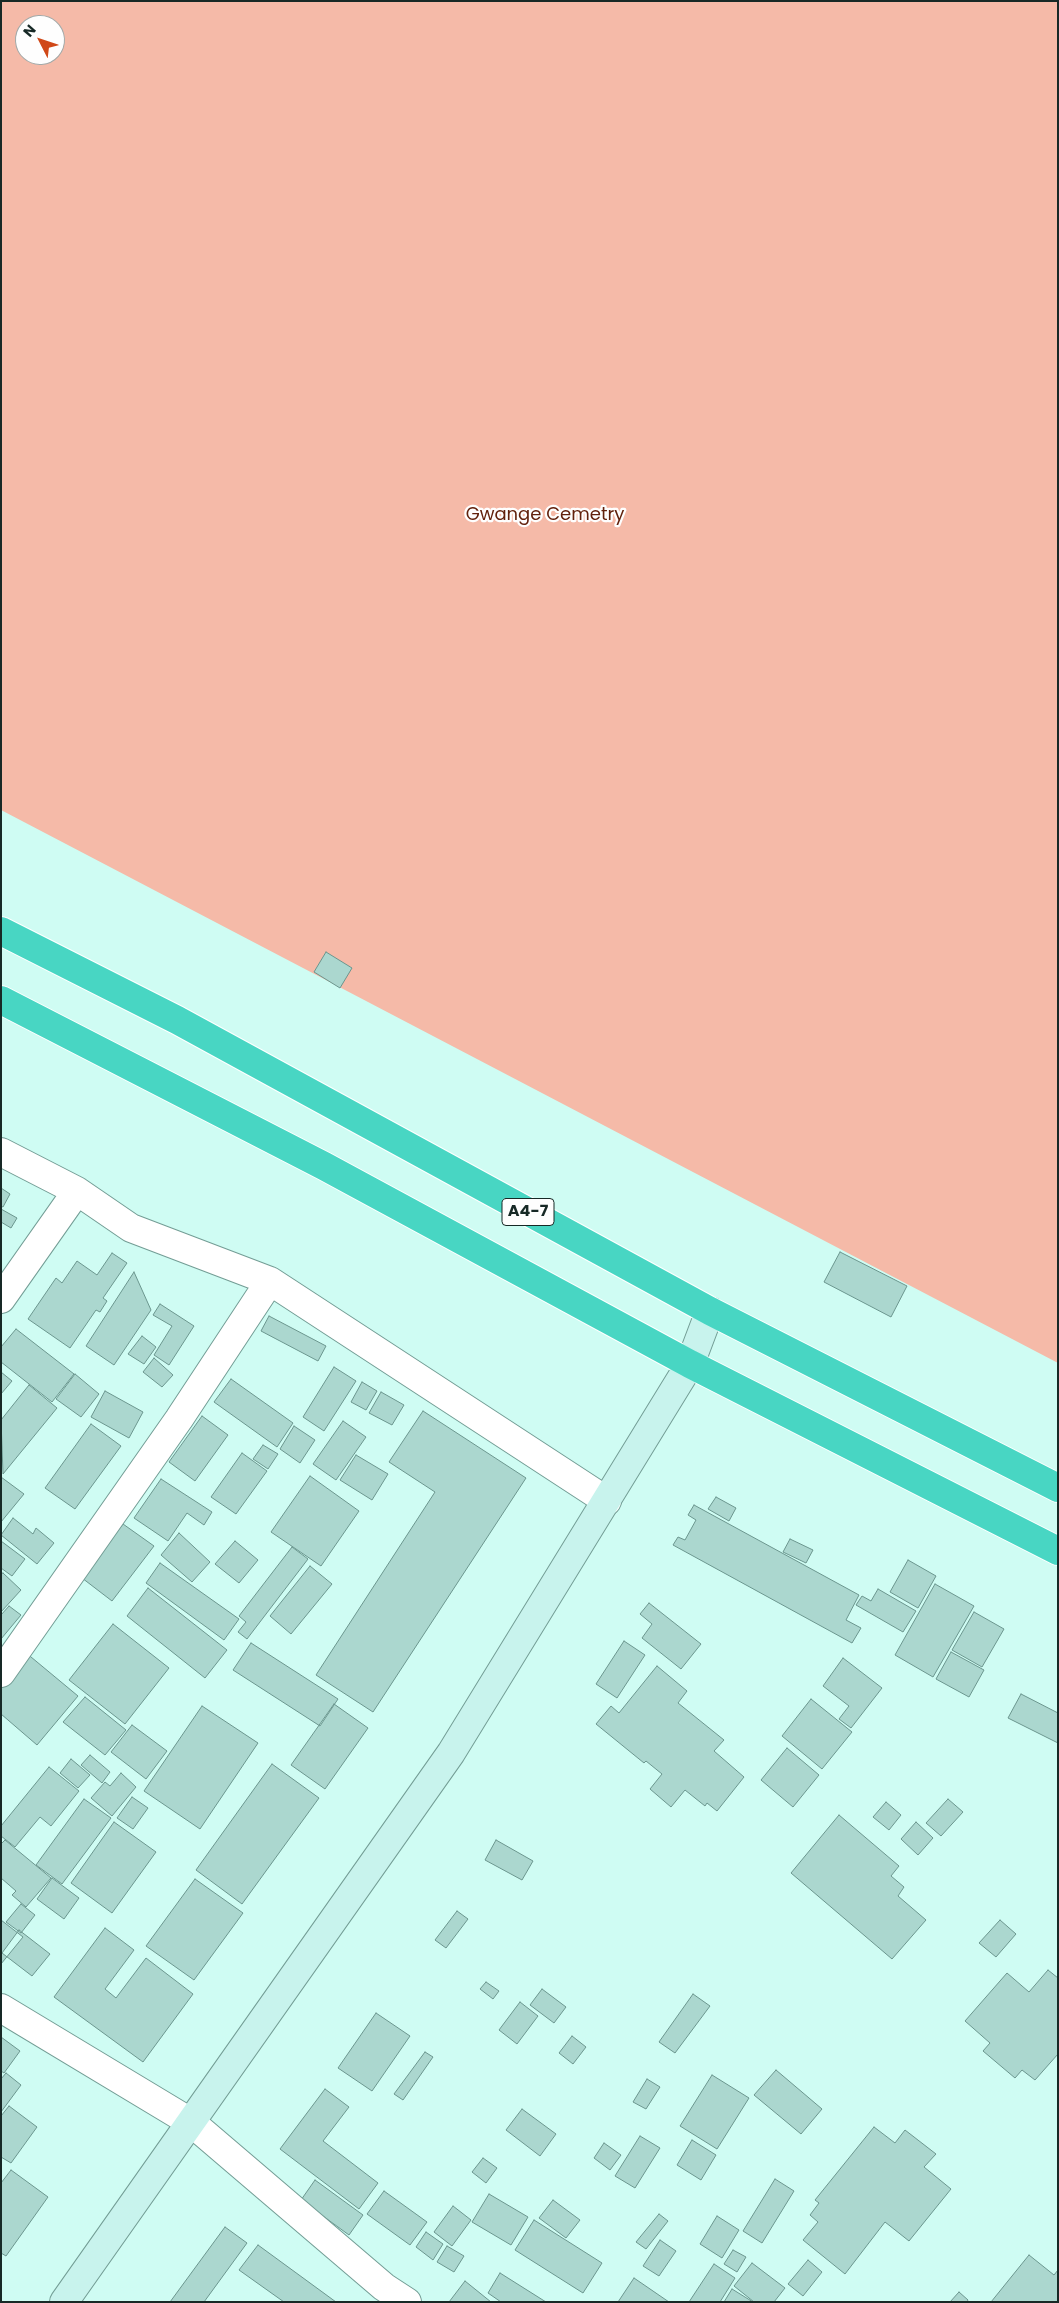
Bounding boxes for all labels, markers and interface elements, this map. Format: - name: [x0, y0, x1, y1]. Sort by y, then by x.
- north arrow: [15, 15, 65, 65]
- text: N: [18, 20, 40, 41]
- park label: Gwange Cemetry: [466, 504, 624, 526]
- road number: A4-7: [502, 1198, 554, 1226]

